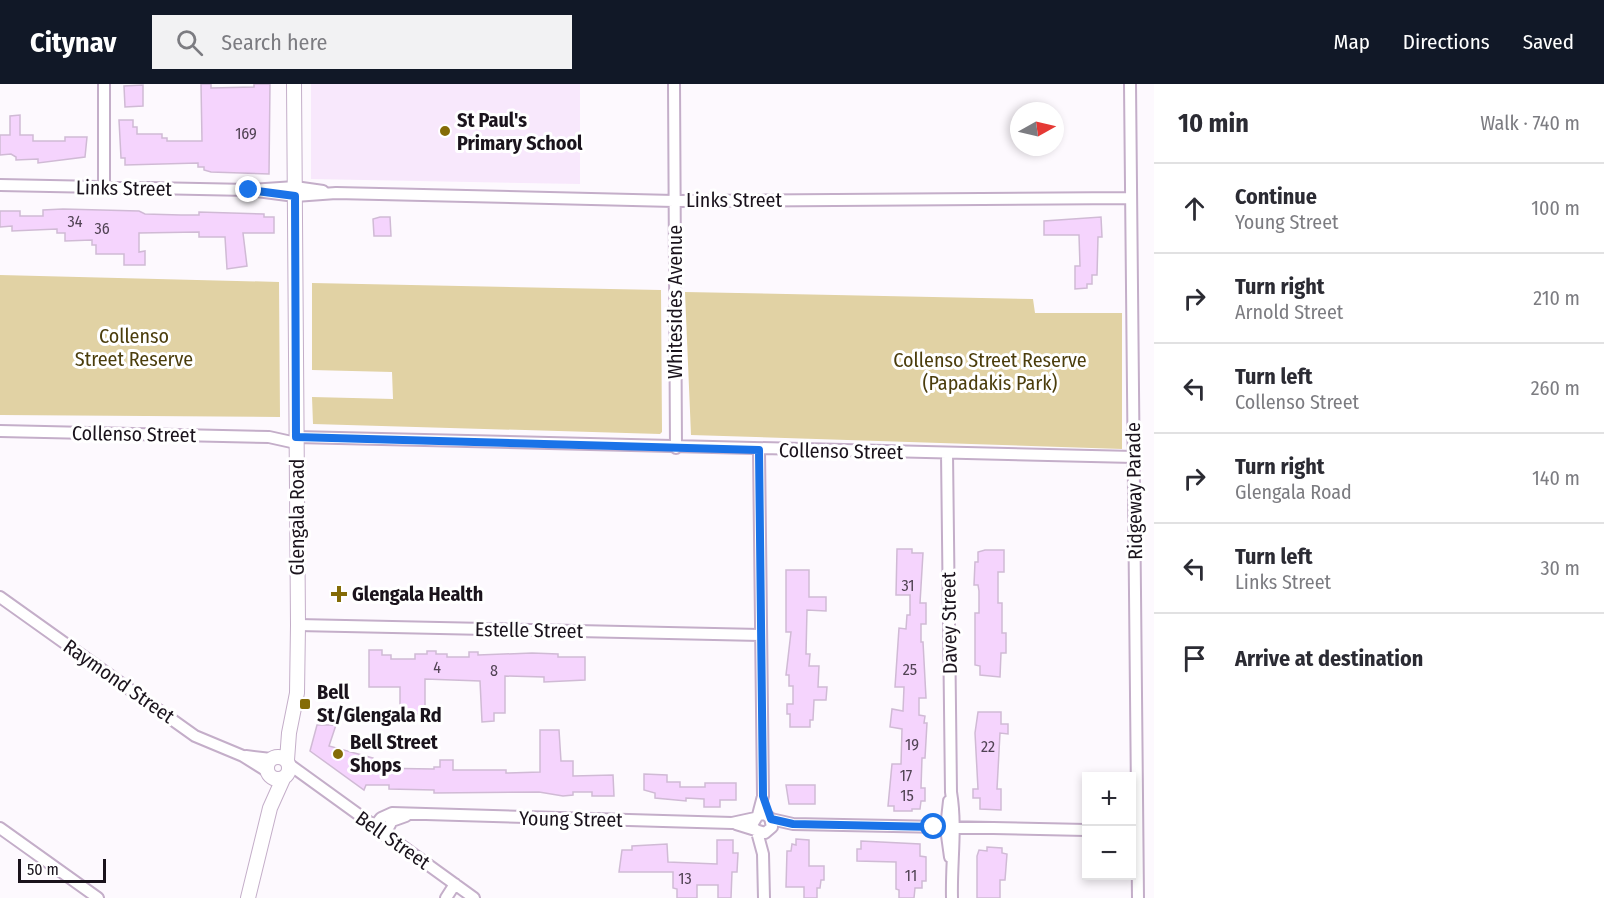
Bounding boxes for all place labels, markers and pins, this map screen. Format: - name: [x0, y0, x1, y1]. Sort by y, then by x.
- place label: St Paul's Primary School: [457, 108, 583, 155]
- marker: St Paul's Primary School: [438, 124, 452, 138]
- place label: Glengala Health: [352, 582, 483, 606]
- marker: Glengala Health: [330, 585, 348, 603]
- place label: Bell St/Glengala Rd: [317, 680, 442, 727]
- marker: Bell St/Glengala Rd: [298, 697, 312, 711]
- place label: Bell Street Shops: [350, 730, 439, 777]
- marker: Bell Street Shops: [331, 747, 345, 761]

